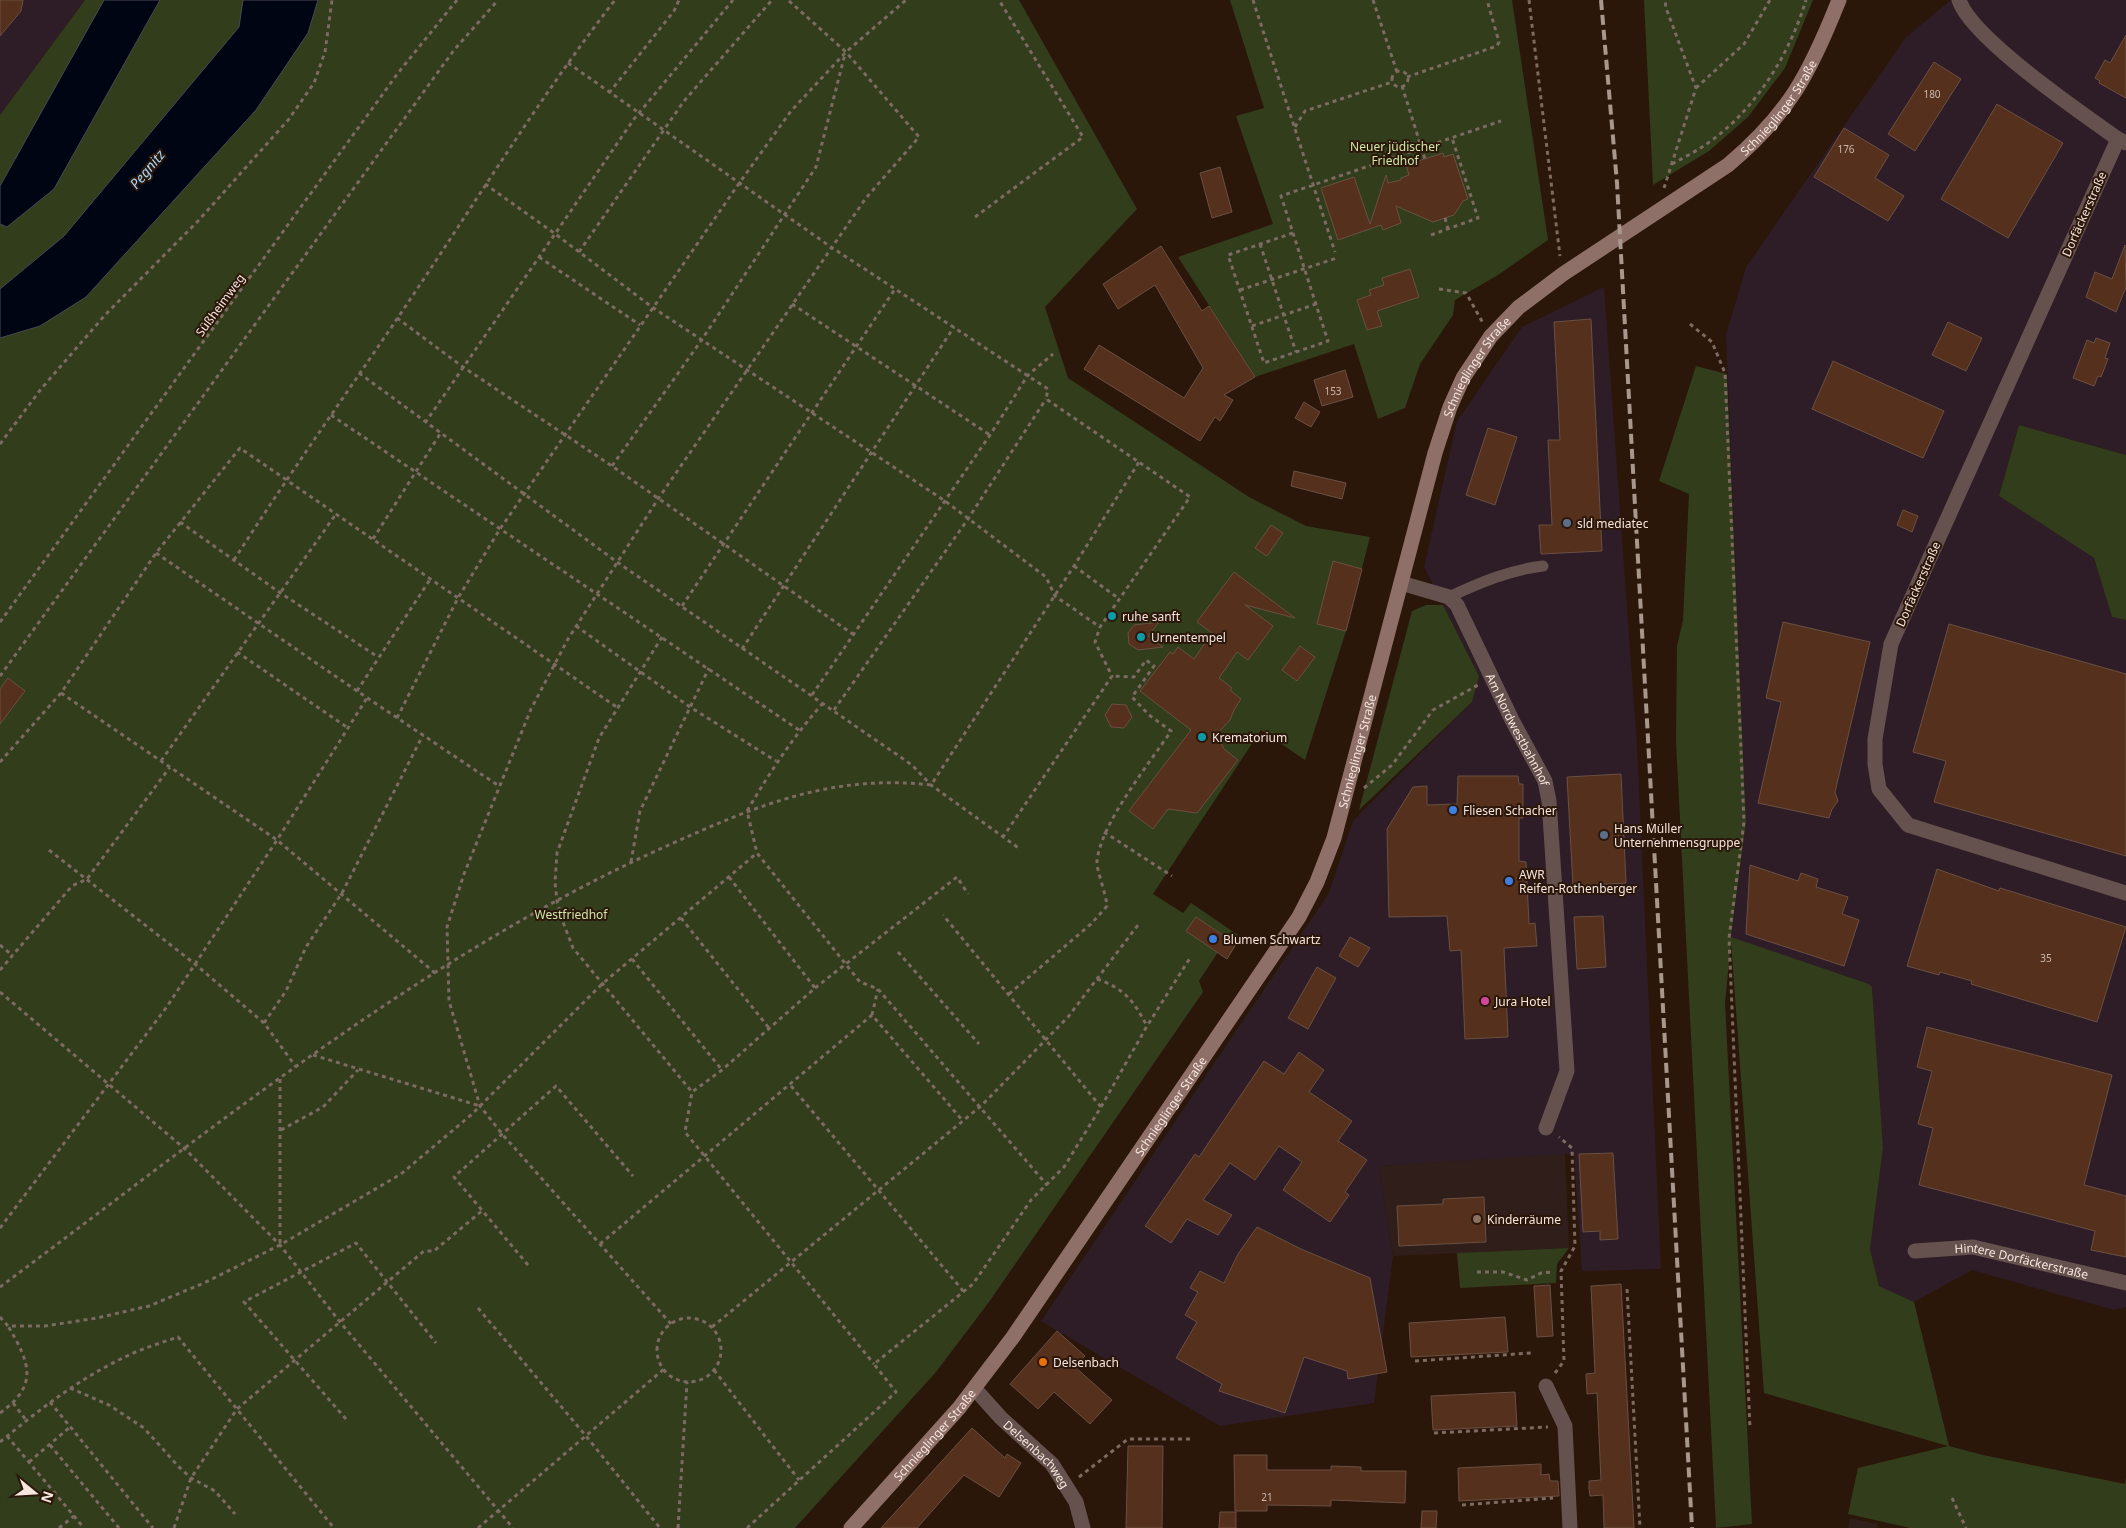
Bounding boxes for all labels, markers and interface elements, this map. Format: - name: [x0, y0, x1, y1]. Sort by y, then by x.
- street label: Schnieglinger Straße: [1736, 57, 1820, 159]
- house number: 180: [1923, 87, 1941, 101]
- park label: Neuer jüdischer Friedhof: [1350, 138, 1440, 169]
- house number: 176: [1837, 142, 1855, 156]
- water label: Pegnitz: [125, 145, 169, 193]
- street label: Dorfäckerstraße: [2058, 168, 2110, 259]
- street label: Süßheimweg: [191, 270, 249, 340]
- street label: Schnieglinger Straße: [1439, 312, 1514, 419]
- house number: 153: [1324, 384, 1342, 398]
- place label: sld mediatec: [1577, 515, 1649, 532]
- marker: sld mediatec: [1561, 517, 1573, 529]
- street label: Dorfäckerstraße: [1892, 538, 1944, 629]
- place label: ruhe sanft: [1122, 608, 1181, 625]
- marker: ruhe sanft: [1106, 610, 1118, 622]
- place label: Urnentempel: [1151, 629, 1226, 646]
- marker: Urnentempel: [1135, 631, 1147, 643]
- street label: Am Nordwestbahnhof: [1482, 670, 1554, 788]
- street label: Schnieglinger Straße: [1334, 692, 1380, 810]
- place label: Krematorium: [1212, 729, 1287, 746]
- marker: Krematorium: [1196, 731, 1208, 743]
- place label: Fliesen Schacher: [1463, 802, 1557, 819]
- marker: Fliesen Schacher: [1447, 804, 1459, 816]
- place label: Hans Müller Unternehmensgruppe: [1614, 820, 1741, 851]
- marker: Hans Müller Unternehmensgruppe: [1598, 829, 1610, 841]
- place label: AWR Reifen-Rothenberger: [1519, 866, 1637, 897]
- marker: AWR Reifen-Rothenberger: [1503, 875, 1515, 887]
- park label: Westfriedhof: [535, 906, 608, 923]
- place label: Blumen Schwartz: [1223, 931, 1321, 948]
- marker: Blumen Schwartz: [1207, 933, 1219, 945]
- house number: 35: [2040, 951, 2052, 965]
- place label: Jura Hotel: [1494, 993, 1551, 1010]
- marker: Jura Hotel: [1479, 995, 1491, 1007]
- street label: Schnieglinger Straße: [1130, 1053, 1210, 1159]
- place label: Kinderräume: [1487, 1211, 1561, 1228]
- marker: Kinderräume: [1471, 1213, 1483, 1225]
- street label: Hintere Dorfäckerstraße: [1954, 1238, 2090, 1282]
- place label: Delsenbach: [1053, 1354, 1119, 1371]
- marker: Delsenbach: [1037, 1356, 1049, 1368]
- street label: Schnieglinger Straße: [889, 1385, 979, 1484]
- street label: Delsenbachweg: [1000, 1416, 1074, 1491]
- north arrow: [10, 1468, 60, 1518]
- text: N: [37, 1489, 59, 1506]
- house number: 21: [1261, 1490, 1273, 1504]

